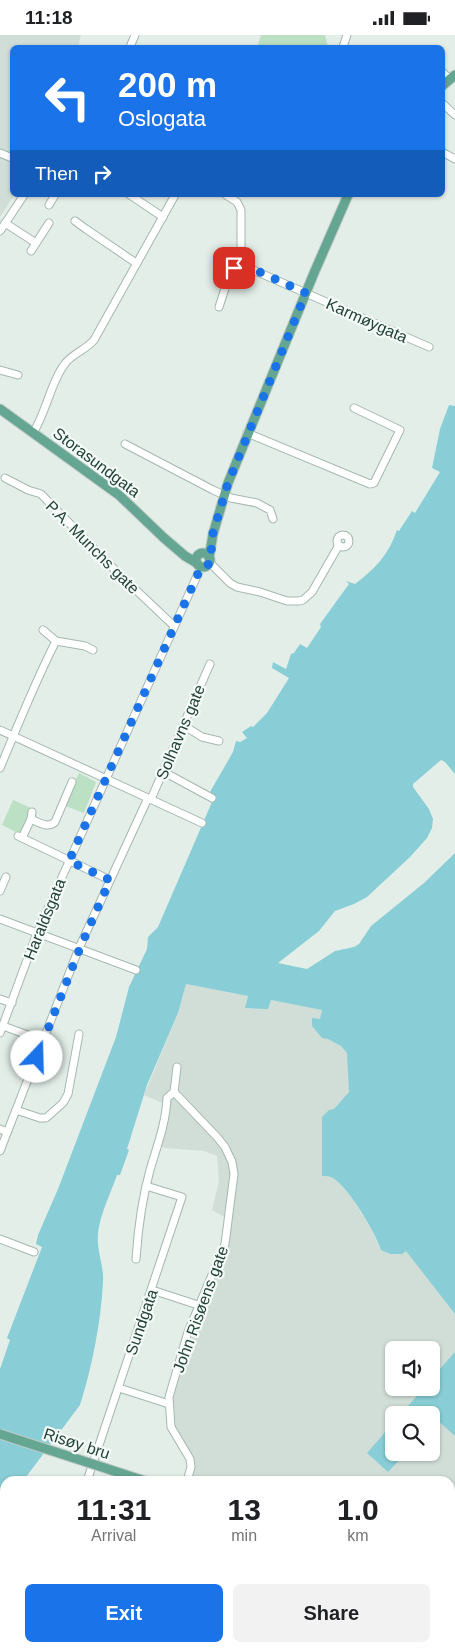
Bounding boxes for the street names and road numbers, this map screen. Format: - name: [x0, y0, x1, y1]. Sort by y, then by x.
- street label: Karmøygata: [324, 295, 410, 346]
- street label: Storasundgata: [50, 424, 143, 501]
- street label: P.A. Munchs gate: [43, 497, 143, 597]
- street label: Solhavns gate: [153, 682, 208, 782]
- street label: Haraldsgata: [20, 876, 69, 962]
- street label: John Risøens gate: [170, 1243, 231, 1375]
- street label: Sundgata: [122, 1287, 161, 1357]
- street label: Risøy bru: [42, 1425, 112, 1462]

